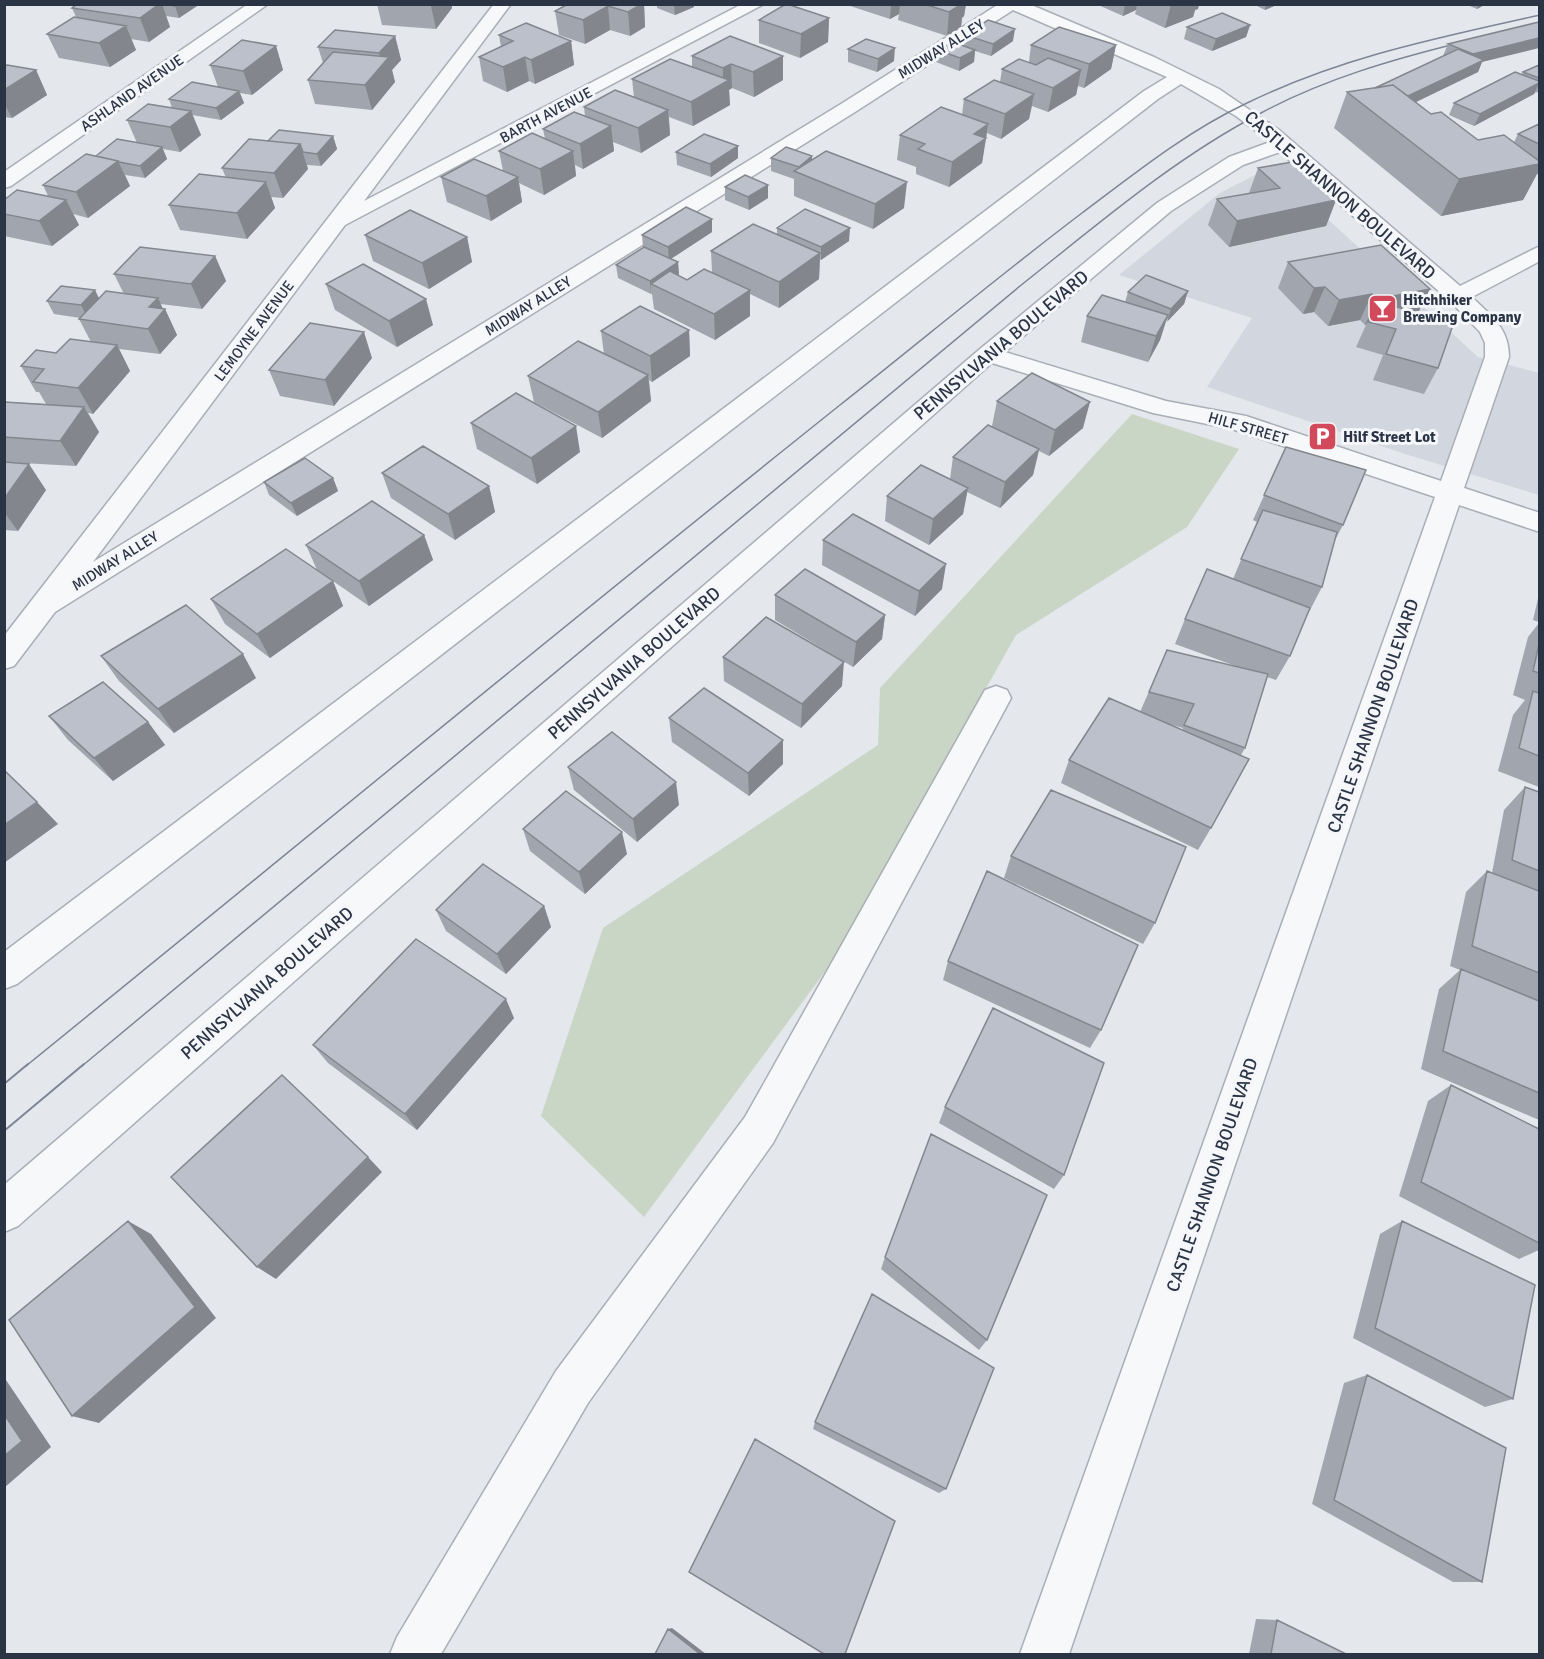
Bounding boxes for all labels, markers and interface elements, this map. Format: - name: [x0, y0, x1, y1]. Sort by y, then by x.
- street label: MIDWAY ALLEY: [895, 15, 988, 83]
- street label: ASHLAND AVENUE: [77, 51, 187, 135]
- street label: BARTH AVENUE: [497, 83, 595, 147]
- street label: CASTLE SHANNON BOULEVARD: [1240, 106, 1440, 284]
- street label: PENNSYLVANIA BOULEVARD: [909, 265, 1093, 425]
- street label: MIDWAY ALLEY: [482, 272, 575, 340]
- street label: LEMOYNE AVENUE: [210, 277, 298, 385]
- place label: Hitchhiker Brewing Company: [1403, 291, 1522, 326]
- bar icon: Hitchhiker Brewing Company: [1366, 293, 1398, 325]
- street label: HILF STREET: [1206, 408, 1290, 448]
- parking icon: Hilf Street Lot: [1306, 421, 1338, 453]
- place label: Hilf Street Lot: [1343, 428, 1436, 446]
- street label: MIDWAY ALLEY: [69, 527, 162, 595]
- street label: PENNSYLVANIA BOULEVARD: [543, 582, 725, 744]
- street label: CASTLE SHANNON BOULEVARD: [1323, 596, 1423, 836]
- street label: PENNSYLVANIA BOULEVARD: [176, 902, 358, 1064]
- street label: CASTLE SHANNON BOULEVARD: [1162, 1055, 1262, 1295]

